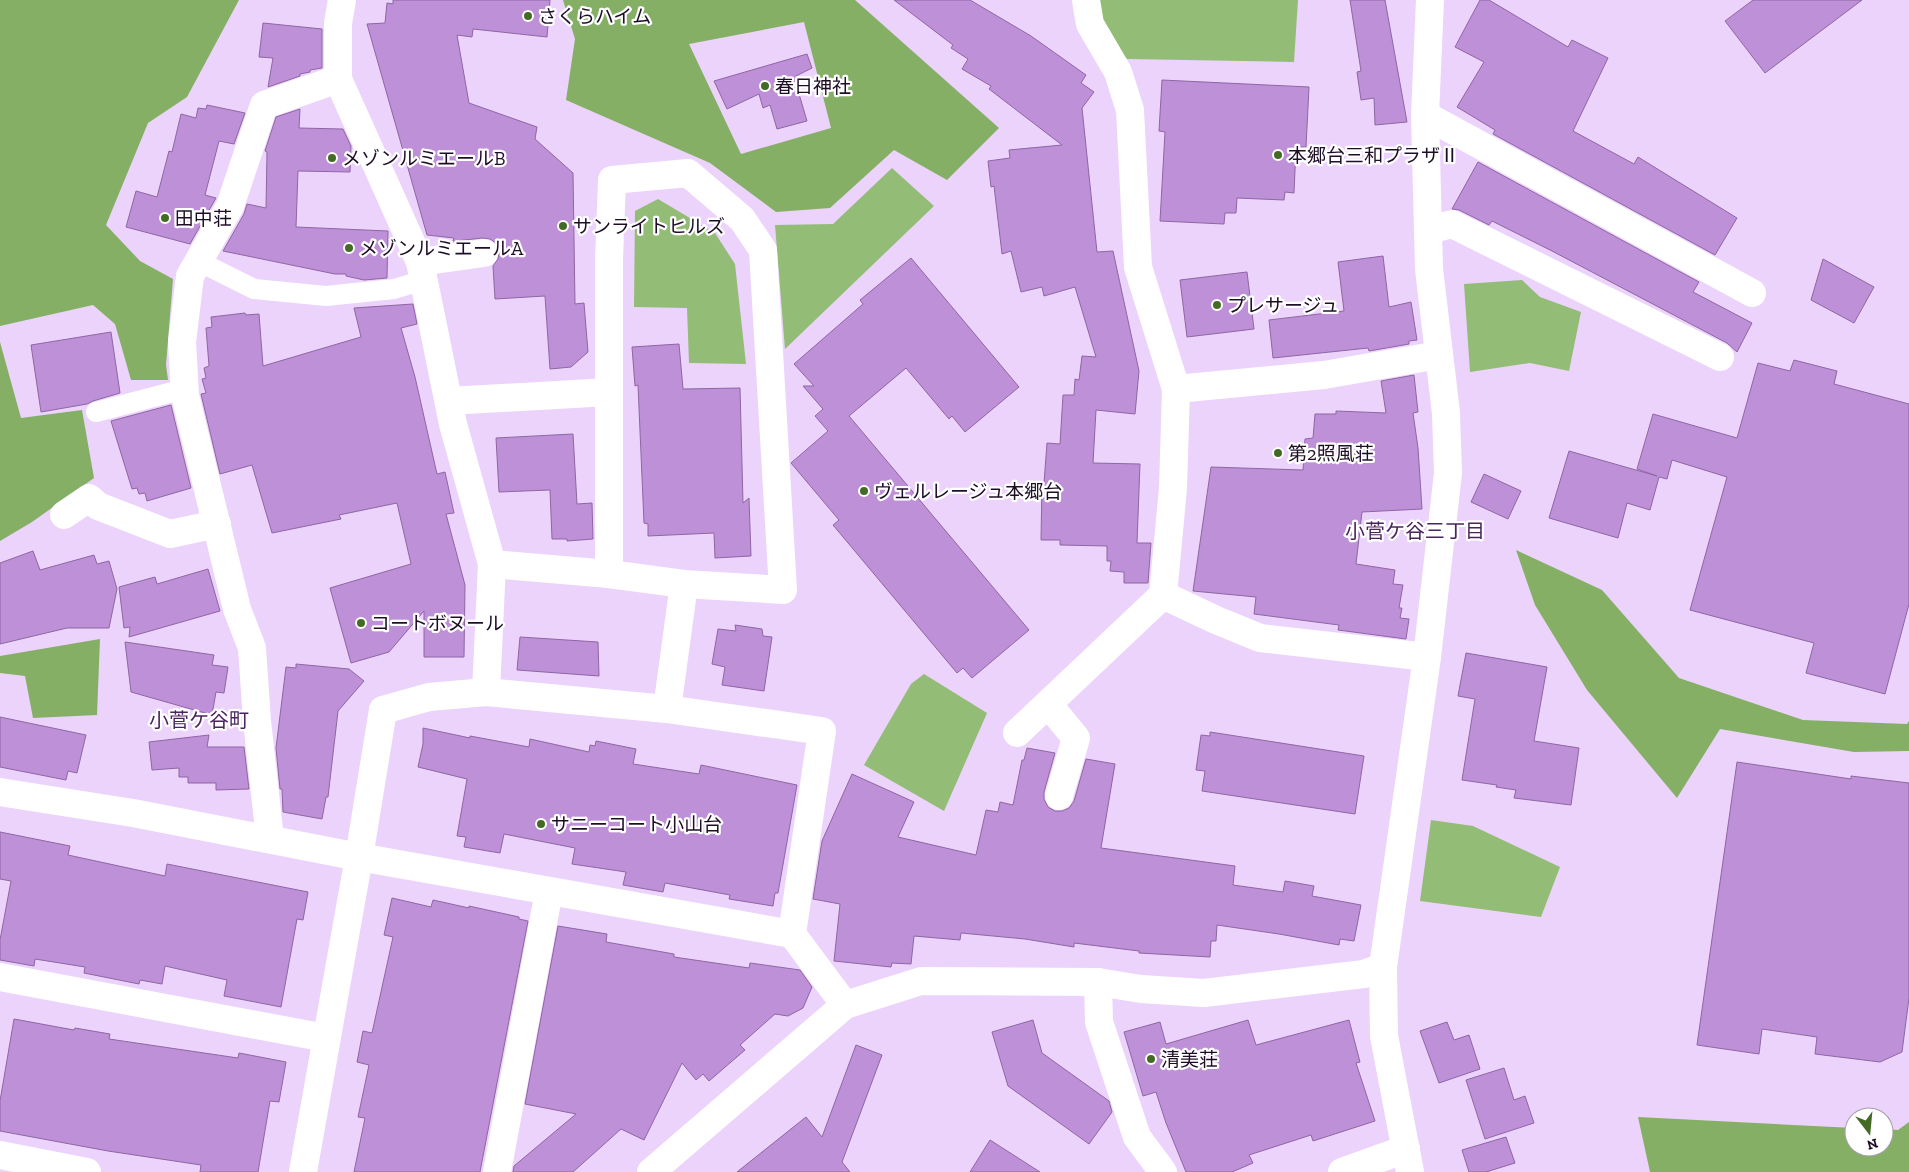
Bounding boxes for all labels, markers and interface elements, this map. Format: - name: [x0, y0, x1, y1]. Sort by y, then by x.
- place label: さくらハイム: [538, 5, 651, 28]
- marker: さくらハイム: [522, 10, 534, 22]
- place label: 春日神社: [775, 75, 851, 98]
- marker: 春日神社: [759, 80, 771, 92]
- place label: 本郷台三和プラザⅡ: [1288, 144, 1459, 167]
- place label: メゾンルミエールB: [342, 147, 505, 170]
- marker: 本郷台三和プラザⅡ: [1272, 149, 1284, 161]
- marker: メゾンルミエールB: [326, 152, 338, 164]
- place label: 田中荘: [175, 207, 232, 230]
- marker: 田中荘: [159, 212, 171, 224]
- place label: サンライトヒルズ: [573, 215, 725, 238]
- marker: サンライトヒルズ: [557, 220, 569, 232]
- place label: メゾンルミエールA: [359, 237, 524, 260]
- marker: メゾンルミエールA: [343, 242, 355, 254]
- place label: プレサージュ: [1227, 294, 1339, 317]
- marker: プレサージュ: [1211, 299, 1223, 311]
- place label: 第2照風荘: [1288, 442, 1374, 465]
- marker: 第2照風荘: [1272, 447, 1284, 459]
- place label: ヴェルレージュ本郷台: [874, 480, 1062, 503]
- marker: ヴェルレージュ本郷台: [858, 485, 870, 497]
- district label: 小菅ケ谷三丁目: [1345, 519, 1485, 543]
- place label: コートボヌール: [371, 612, 504, 635]
- marker: コートボヌール: [355, 617, 367, 629]
- district label: 小菅ケ谷町: [149, 708, 249, 732]
- place label: サニーコート小山台: [551, 813, 722, 836]
- marker: サニーコート小山台: [535, 818, 547, 830]
- place label: 清美荘: [1161, 1048, 1218, 1071]
- marker: 清美荘: [1145, 1053, 1157, 1065]
- north arrow: [1844, 1107, 1894, 1157]
- text: N: [1865, 1134, 1880, 1154]

